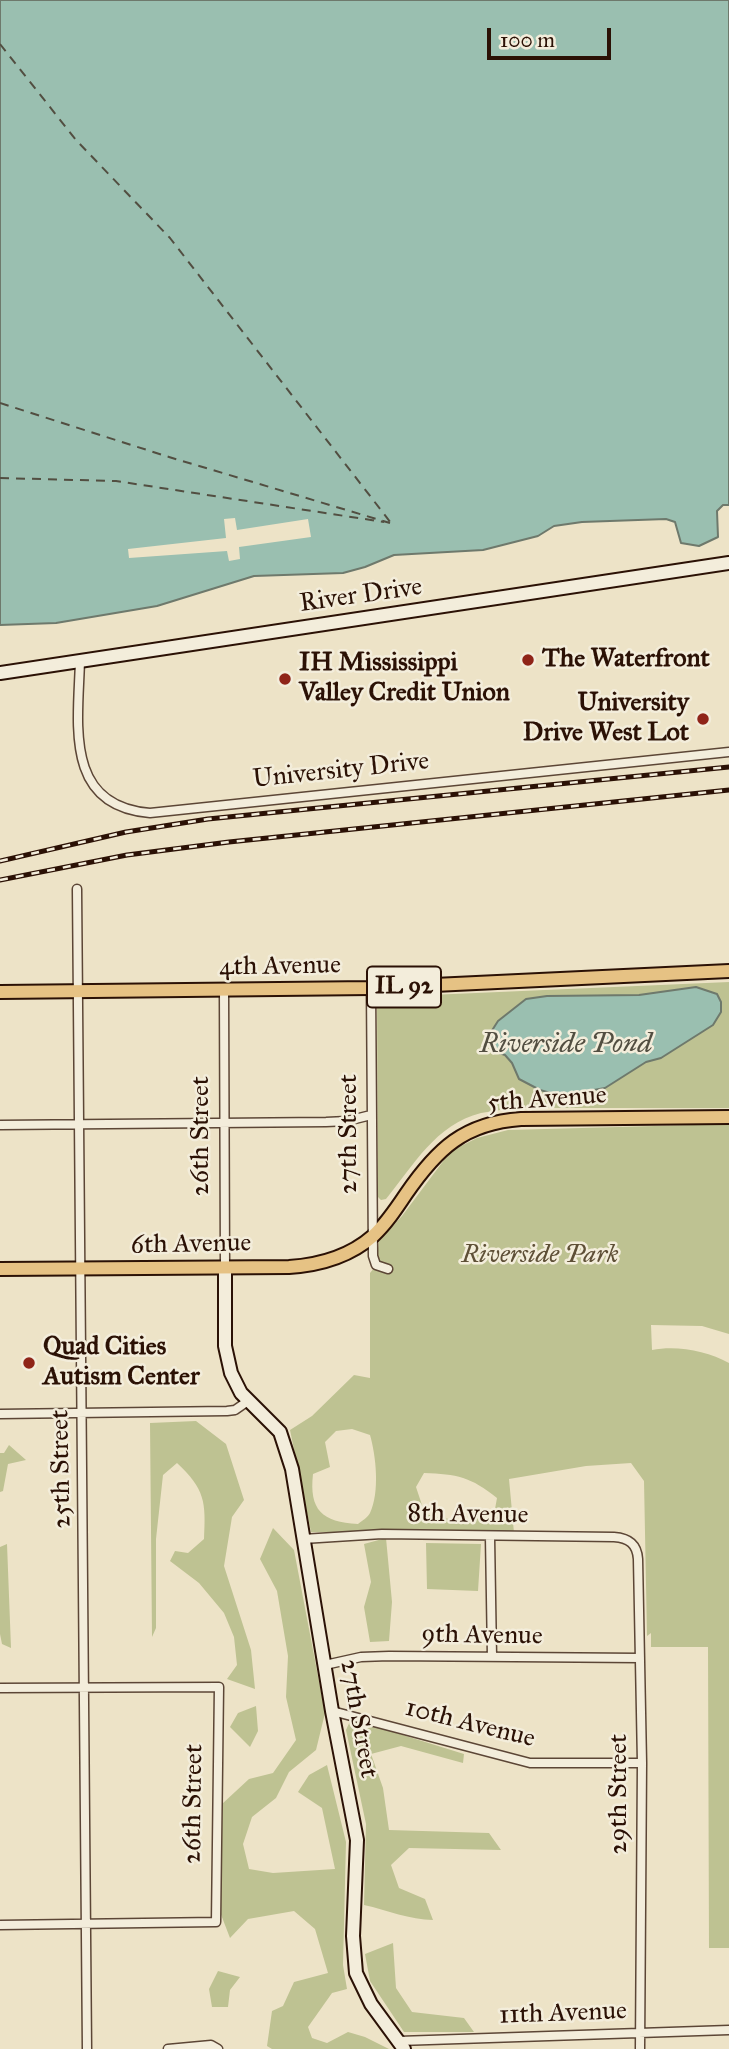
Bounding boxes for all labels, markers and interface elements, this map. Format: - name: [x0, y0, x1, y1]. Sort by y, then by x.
- scale bar: [491, 14, 615, 58]
- text: 100 m: [500, 27, 555, 53]
- street label: River Drive: [298, 572, 424, 620]
- place label: The Waterfront: [542, 644, 710, 676]
- place label: IH Mississippi Valley Credit Union: [299, 648, 510, 710]
- marker: The Waterfront: [520, 652, 536, 668]
- marker: IH Mississippi Valley Credit Union: [277, 671, 293, 687]
- place label: University Drive West Lot: [523, 688, 689, 750]
- marker: University Drive West Lot: [695, 711, 711, 727]
- street label: University Drive: [251, 746, 431, 796]
- street label: 4th Avenue: [219, 950, 341, 984]
- road number: IL 92: [367, 967, 441, 1007]
- water label: Riverside Pond: [480, 1028, 652, 1062]
- street label: 27th Street: [334, 1074, 366, 1194]
- street label: 26th Street: [186, 1076, 218, 1196]
- street label: 5th Avenue: [486, 1080, 608, 1120]
- street label: 6th Avenue: [130, 1228, 252, 1262]
- park label: Riverside Park: [461, 1240, 619, 1272]
- place label: Quad Cities Autism Center: [43, 1332, 200, 1394]
- marker: Quad Cities Autism Center: [21, 1355, 37, 1371]
- street label: 25th Street: [45, 1409, 79, 1529]
- street label: 8th Avenue: [407, 1498, 529, 1532]
- street label: 9th Avenue: [421, 1619, 543, 1653]
- street label: 27th Street: [332, 1657, 384, 1781]
- street label: 10th Avenue: [402, 1693, 538, 1755]
- street label: 29th Street: [604, 1734, 636, 1854]
- street label: 26th Street: [177, 1744, 211, 1864]
- street label: 11th Avenue: [499, 1996, 627, 2032]

